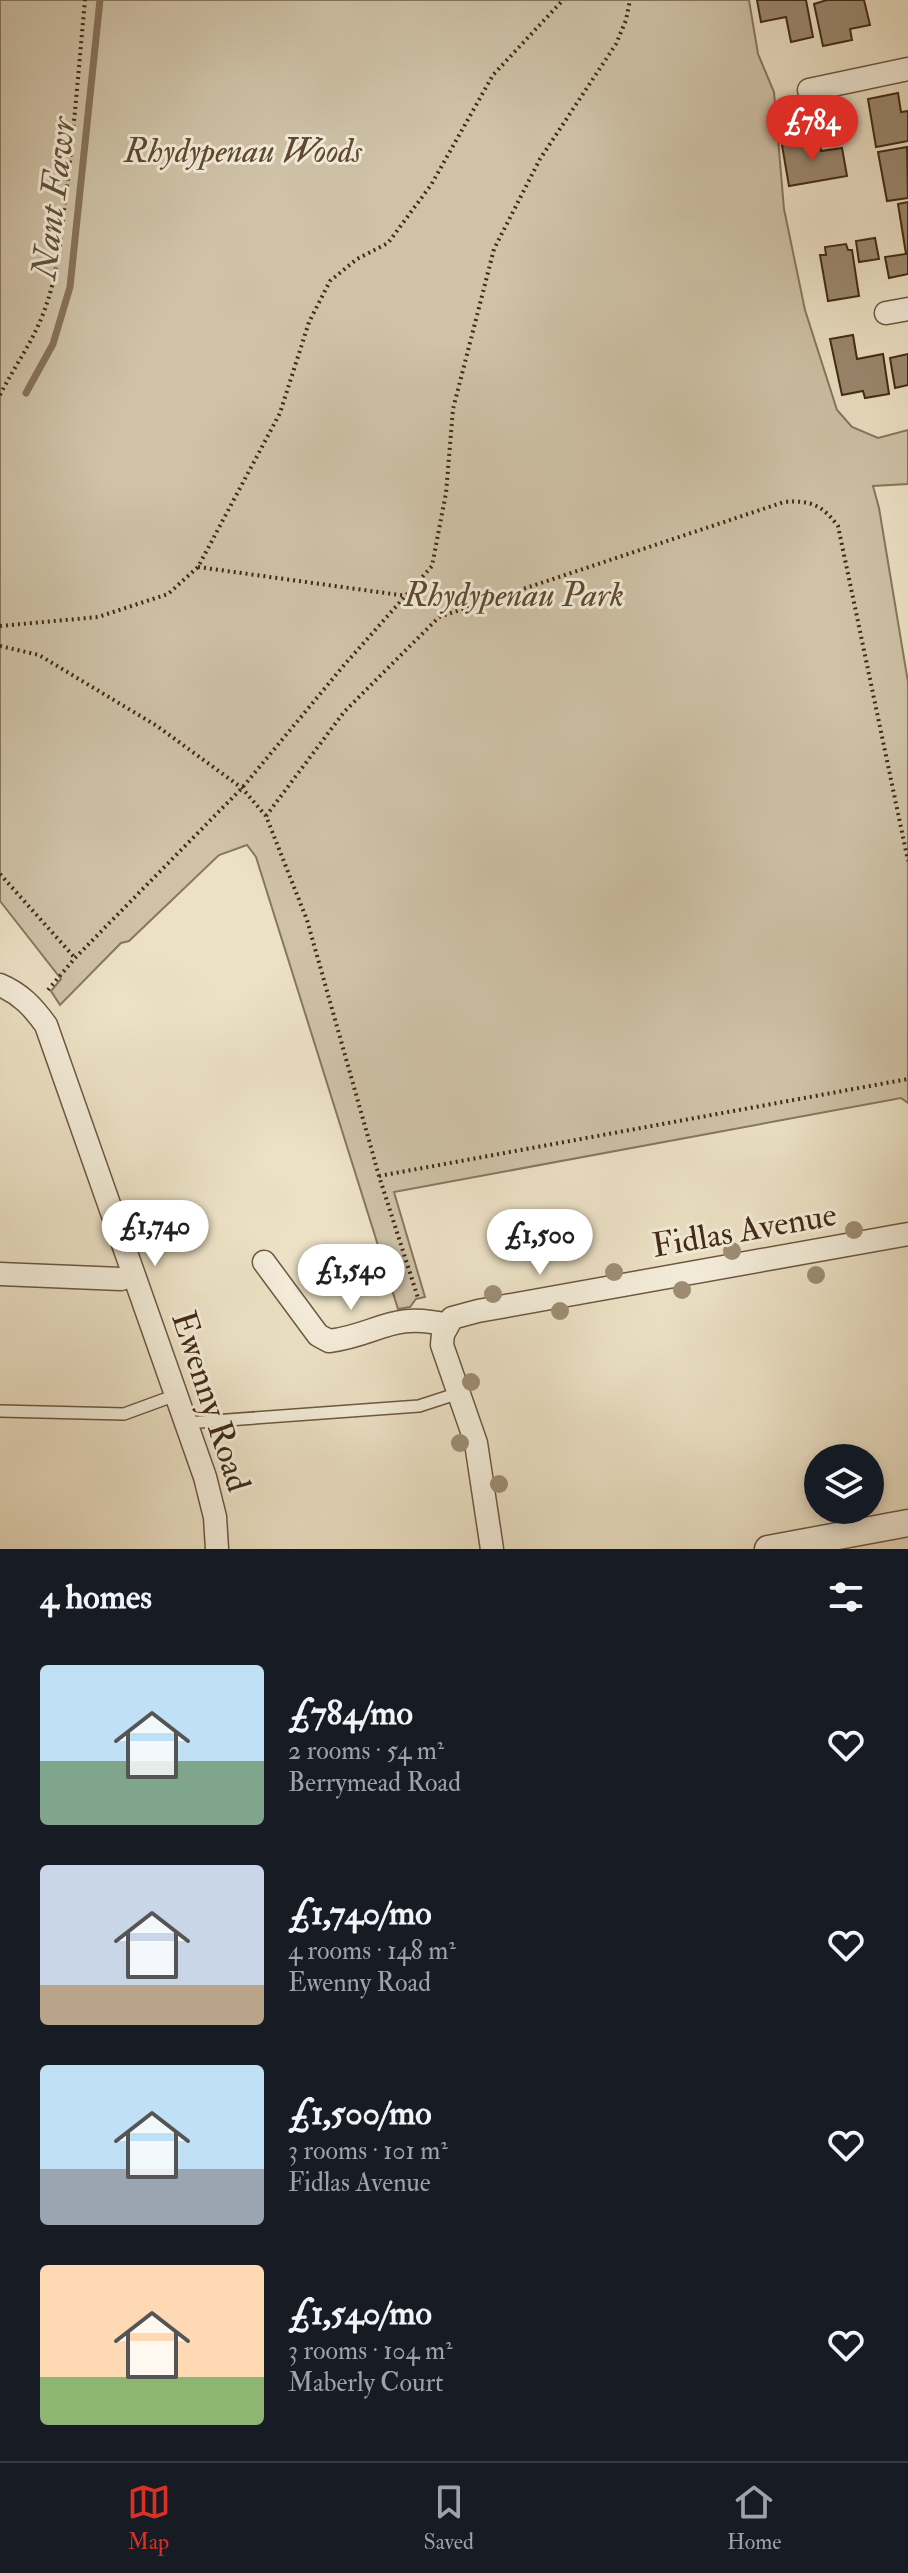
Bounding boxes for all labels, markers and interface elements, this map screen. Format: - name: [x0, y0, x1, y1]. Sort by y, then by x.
- pin: £784: [765, 95, 859, 163]
- text: £784: [784, 105, 840, 137]
- water label: Nant Fawr: [21, 113, 86, 284]
- park label: Rhydypenau Woods: [123, 130, 363, 173]
- park label: Rhydypenau Park: [403, 574, 624, 617]
- street label: Fidlas Avenue: [649, 1193, 840, 1268]
- pin: £1,740: [90, 1200, 220, 1268]
- pin: £1,500: [475, 1209, 605, 1277]
- text: £1,740: [120, 1210, 190, 1242]
- text: £1,500: [505, 1219, 575, 1251]
- pin: £1,540: [286, 1244, 416, 1312]
- text: £1,540: [316, 1254, 386, 1286]
- street label: Ewenny Road: [161, 1306, 260, 1497]
- map controls: [804, 1444, 884, 1524]
- button: layers: [804, 1444, 884, 1524]
- icon: filters: [824, 1575, 868, 1619]
- text: 4 homes: [40, 1576, 152, 1619]
- text: £784/mo: [288, 1692, 413, 1735]
- icon: home: [104, 1697, 200, 1793]
- icon: heart: [824, 1723, 868, 1767]
- text: 2 rooms · 54 m²: [288, 1735, 444, 1767]
- text: Berrymead Road: [288, 1767, 461, 1799]
- text: £1,740/mo: [288, 1892, 432, 1935]
- icon: home: [104, 1897, 200, 1993]
- icon: heart: [824, 1923, 868, 1967]
- text: 4 rooms · 148 m²: [288, 1935, 456, 1967]
- text: Ewenny Road: [288, 1967, 431, 1999]
- text: £1,500/mo: [288, 2092, 432, 2135]
- icon: home: [104, 2097, 200, 2193]
- icon: heart: [824, 2123, 868, 2167]
- text: 3 rooms · 101 m²: [288, 2135, 448, 2167]
- text: Fidlas Avenue: [288, 2167, 431, 2199]
- text: £1,540/mo: [288, 2292, 432, 2335]
- icon: home: [104, 2297, 200, 2393]
- icon: heart: [824, 2323, 868, 2367]
- text: 3 rooms · 104 m²: [288, 2335, 453, 2367]
- text: Maberly Court: [288, 2367, 444, 2399]
- tab: Map: [127, 2480, 171, 2556]
- tab: Saved: [424, 2480, 474, 2556]
- tab: Home: [727, 2480, 781, 2556]

